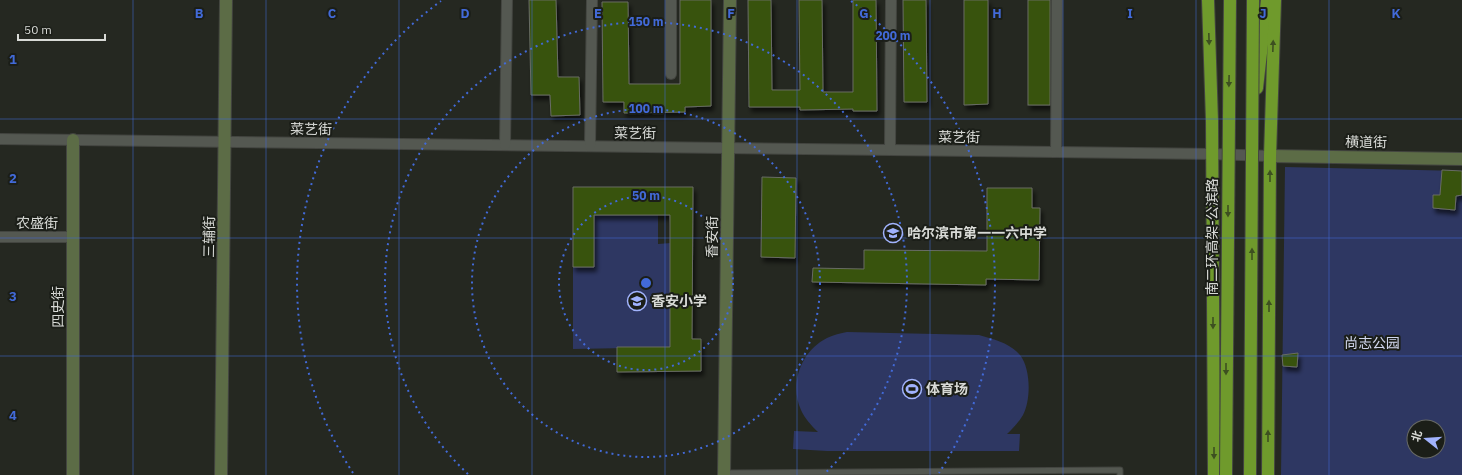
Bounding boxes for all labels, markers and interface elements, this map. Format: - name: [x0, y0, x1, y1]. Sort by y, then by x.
- text: B: [195, 5, 204, 22]
- text: C: [328, 5, 337, 22]
- text: D: [460, 5, 470, 22]
- text: E: [594, 5, 602, 22]
- text: F: [727, 5, 735, 22]
- text: G: [859, 5, 869, 22]
- text: H: [992, 5, 1002, 22]
- text: I: [1127, 5, 1133, 22]
- text: J: [1259, 5, 1267, 22]
- text: K: [1391, 5, 1401, 22]
- text: 150 m: [628, 14, 664, 29]
- scale bar: [18, 16, 105, 42]
- text: 50 m: [24, 22, 52, 37]
- text: 200 m: [875, 28, 911, 43]
- one-way arrow: [1206, 33, 1212, 46]
- one-way arrow: [1270, 39, 1276, 52]
- text: 1: [9, 51, 17, 68]
- one-way arrow: [1226, 75, 1232, 88]
- text: 100 m: [628, 101, 664, 116]
- street label: 菜艺街: [290, 120, 332, 138]
- street label: 菜艺街: [614, 124, 656, 142]
- street label: 菜艺街: [938, 128, 980, 146]
- street label: 横道街: [1345, 133, 1387, 151]
- one-way arrow: [1267, 169, 1273, 182]
- text: 2: [9, 170, 17, 187]
- street label: 南二环高架-公滨路: [1203, 178, 1221, 296]
- text: 50 m: [632, 188, 660, 203]
- one-way arrow: [1225, 205, 1231, 218]
- street label: 农盛街: [16, 214, 58, 232]
- street label: 三辅街: [200, 216, 218, 258]
- street label: 香安街: [703, 216, 721, 258]
- school or university icon: 哈尔滨市第一一六中学: [882, 222, 904, 244]
- place label: 哈尔滨市第一一六中学: [907, 224, 1047, 242]
- one-way arrow: [1249, 247, 1255, 260]
- centre of rings: [639, 276, 653, 290]
- street label: 四史街: [49, 286, 67, 328]
- text: 3: [9, 288, 17, 305]
- school or university icon: 香安小学: [626, 290, 648, 312]
- place label: 香安小学: [651, 292, 707, 310]
- one-way arrow: [1266, 299, 1272, 312]
- one-way arrow: [1210, 317, 1216, 330]
- park label: 尚志公园: [1344, 334, 1400, 352]
- one-way arrow: [1223, 363, 1230, 375]
- sports icon: 体育场: [901, 378, 923, 400]
- place label: 体育场: [926, 380, 968, 398]
- text: 4: [9, 407, 17, 424]
- north arrow: [1406, 419, 1446, 459]
- one-way arrow: [1265, 429, 1271, 442]
- text: 北: [1408, 429, 1425, 443]
- one-way arrow: [1211, 447, 1217, 460]

